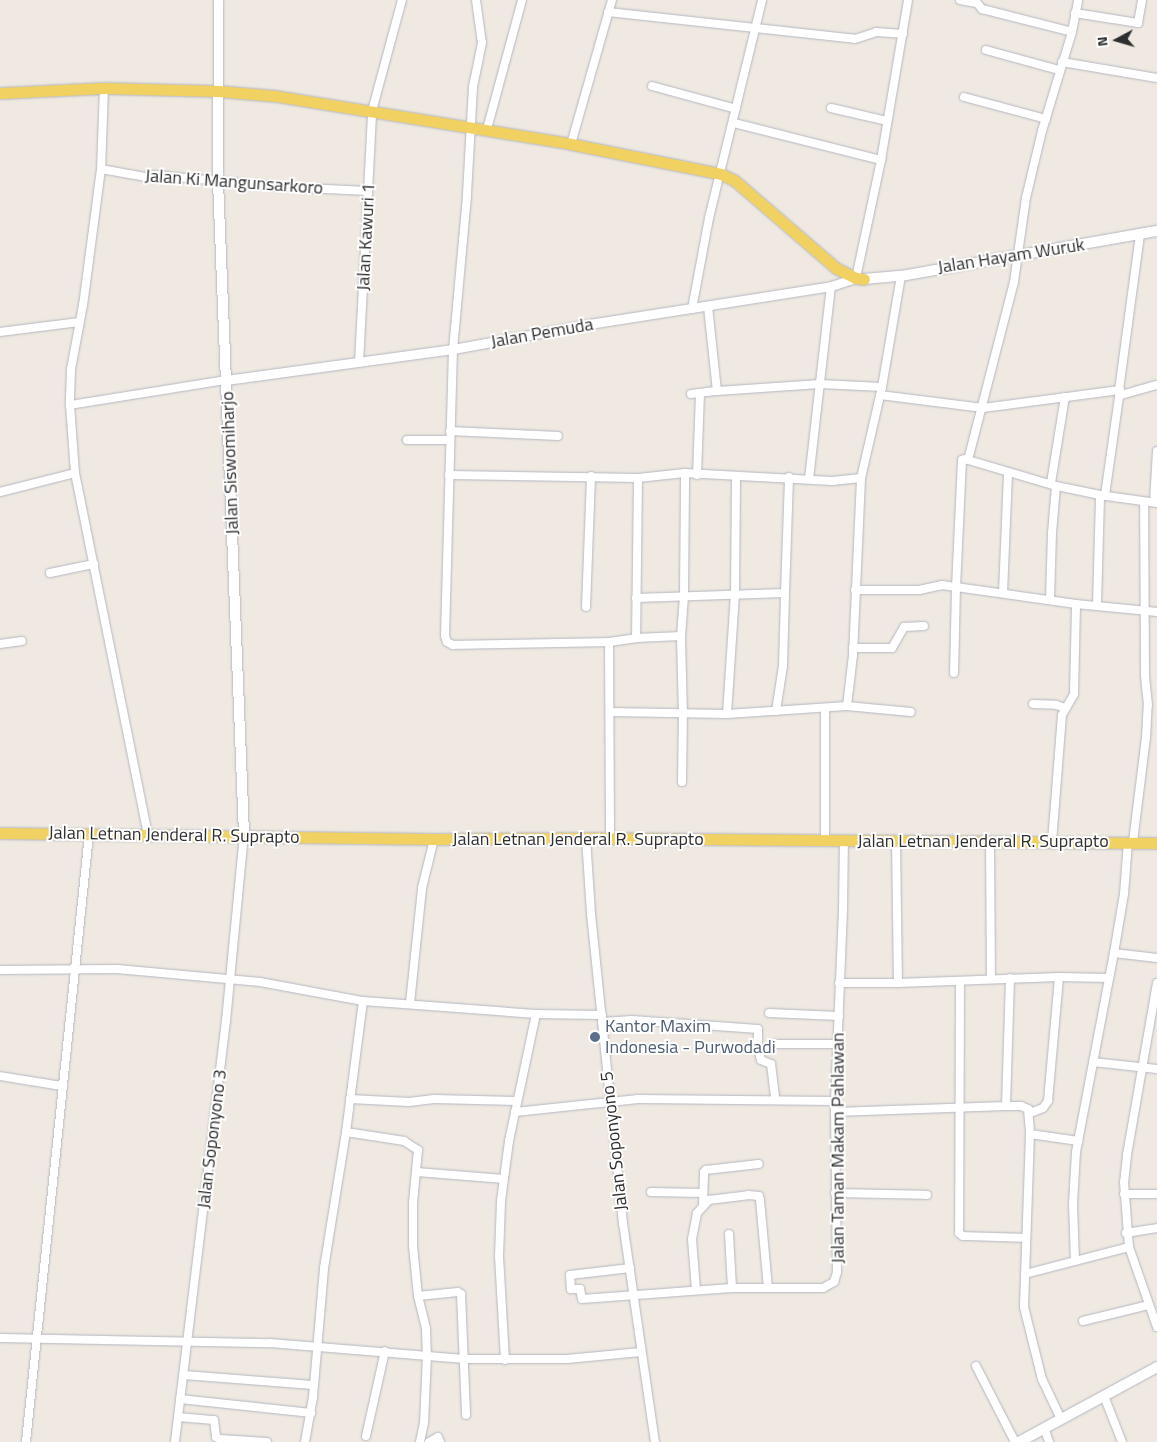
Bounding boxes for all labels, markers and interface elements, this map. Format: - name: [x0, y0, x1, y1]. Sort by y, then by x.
- north arrow: [1092, 15, 1142, 65]
- text: N: [1091, 36, 1113, 48]
- street label: Jalan Ki Mangunsarkoro: [144, 165, 324, 199]
- street label: Jalan Kawuri 1: [352, 183, 380, 291]
- street label: Jalan Hayam Wuruk: [936, 234, 1086, 278]
- street label: Jalan Pemuda: [489, 313, 595, 353]
- street label: Jalan Siswomiharjo: [217, 391, 243, 535]
- street label: Jalan Letnan Jenderal R. Suprapto: [48, 822, 300, 848]
- street label: Jalan Letnan Jenderal R. Suprapto: [452, 828, 704, 850]
- street label: Jalan Letnan Jenderal R. Suprapto: [857, 830, 1109, 852]
- place label: Kantor Maxim Indonesia - Purwodadi: [605, 1016, 776, 1058]
- marker: Kantor Maxim Indonesia - Purwodadi: [589, 1031, 601, 1043]
- street label: Jalan Taman Makam Pahlawan: [827, 1032, 849, 1264]
- street label: Jalan Soponyono 3: [193, 1068, 231, 1210]
- street label: Jalan Soponyono 5: [596, 1070, 632, 1212]

